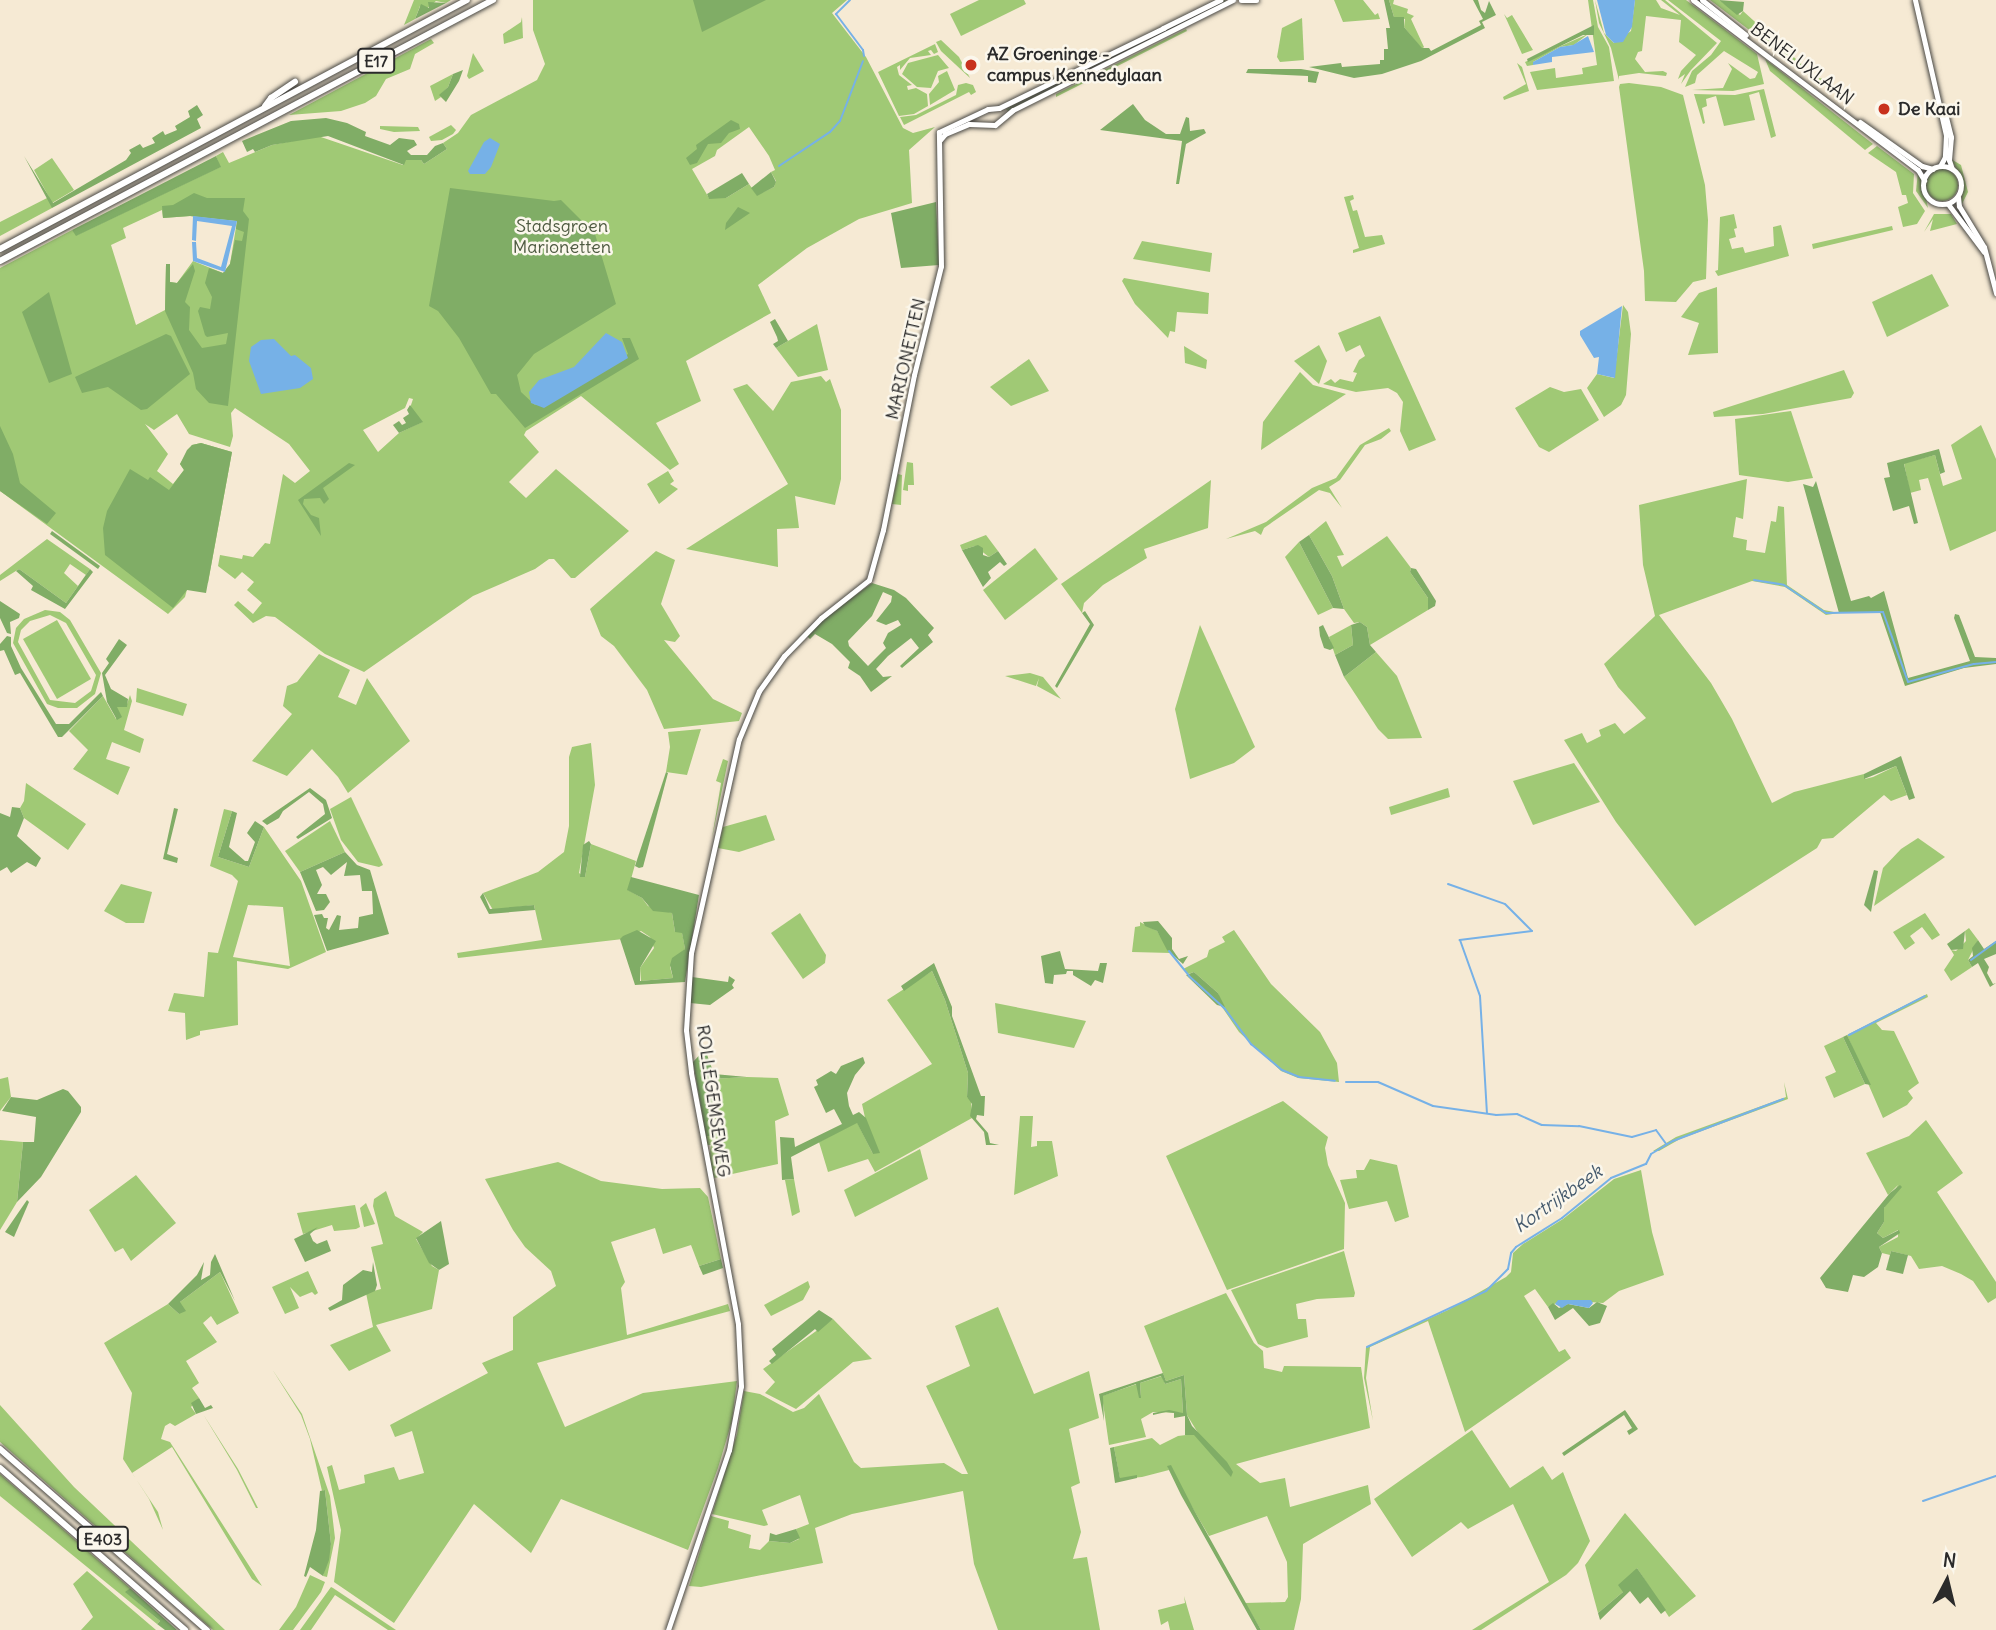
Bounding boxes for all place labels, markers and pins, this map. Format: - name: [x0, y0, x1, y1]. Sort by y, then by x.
- place label: AZ Groeninge - campus Kennedylaan: [987, 44, 1162, 86]
- marker: AZ Groeninge - campus Kennedylaan: [961, 55, 981, 75]
- place label: De Kaai: [1898, 98, 1960, 120]
- marker: De Kaai: [1876, 101, 1892, 117]

